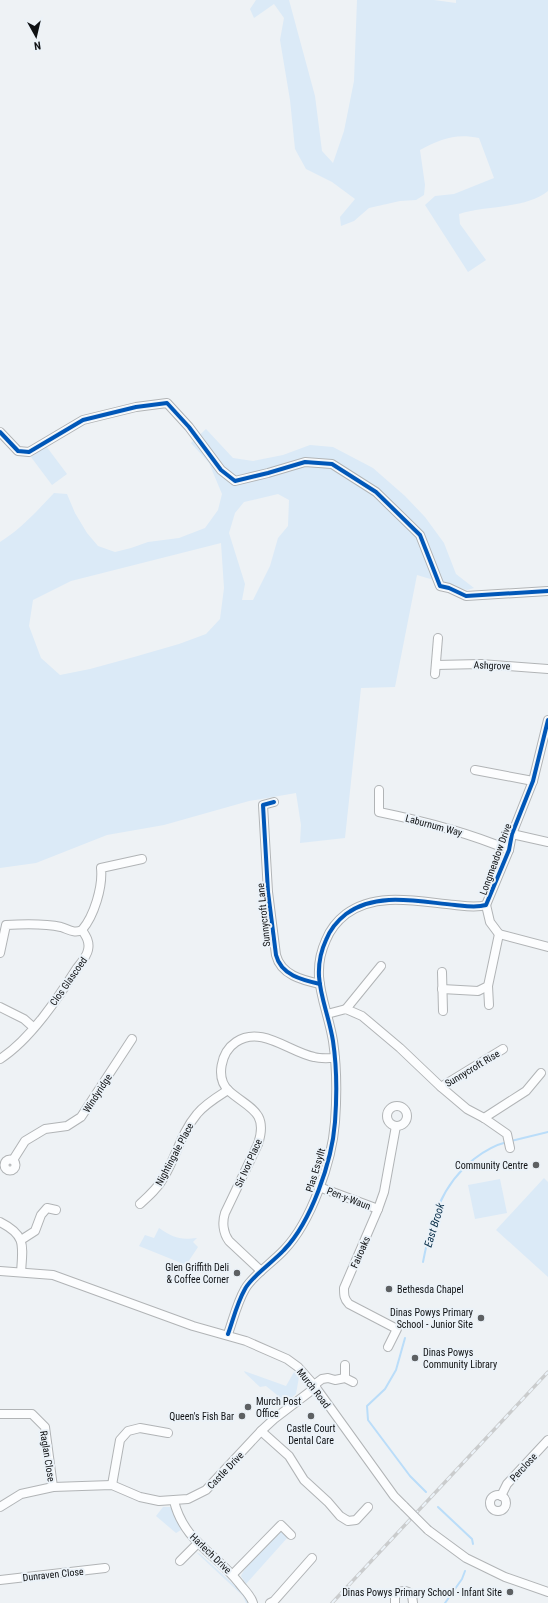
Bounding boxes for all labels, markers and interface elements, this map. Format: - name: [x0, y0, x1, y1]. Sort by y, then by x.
- north arrow: [16, 16, 56, 56]
- text: N: [33, 39, 42, 52]
- street label: Ashgrove: [473, 659, 511, 672]
- street label: Laburnum Way: [404, 813, 463, 838]
- street label: Longmeadow Drive: [477, 822, 514, 896]
- street label: Sunnycroft Lane: [255, 882, 272, 947]
- street label: Clos Glascoed: [48, 955, 89, 1008]
- street label: Sunnycroft Rise: [443, 1048, 502, 1089]
- street label: Windyridge: [81, 1072, 114, 1115]
- street label: Nightingale Place: [153, 1121, 196, 1187]
- street label: Sir Ivor Place: [233, 1137, 264, 1189]
- street label: Plas Essyllt: [304, 1147, 327, 1193]
- place label: Community Centre: [455, 1160, 528, 1171]
- marker: Community Centre: [531, 1160, 541, 1170]
- street label: Pen-y-Waun: [325, 1185, 372, 1212]
- water label: East Brook: [422, 1201, 447, 1249]
- street label: Fairoaks: [349, 1234, 372, 1270]
- place label: Glen Griffith Deli & Coffee Corner: [165, 1262, 229, 1285]
- marker: Glen Griffith Deli & Coffee Corner: [232, 1268, 242, 1278]
- marker: Bethesda Chapel: [384, 1284, 394, 1294]
- place label: Bethesda Chapel: [397, 1284, 463, 1295]
- place label: Dinas Powys Primary School - Junior Site: [390, 1307, 473, 1330]
- marker: Dinas Powys Primary School - Junior Site: [476, 1313, 486, 1323]
- place label: Dinas Powys Community Library: [423, 1347, 497, 1370]
- marker: Dinas Powys Community Library: [410, 1353, 420, 1363]
- street label: Murch Road: [295, 1366, 332, 1410]
- place label: Murch Post Office: [256, 1396, 301, 1419]
- marker: Murch Post Office: [243, 1402, 253, 1412]
- place label: Queen's Fish Bar: [169, 1411, 234, 1422]
- marker: Queen's Fish Bar: [237, 1411, 247, 1421]
- marker: Castle Court Dental Care: [306, 1411, 316, 1421]
- place label: Castle Court Dental Care: [286, 1423, 336, 1446]
- street label: Raglan Close: [38, 1430, 57, 1483]
- street label: Castle Drive: [205, 1449, 246, 1491]
- street label: Perclose: [508, 1451, 539, 1484]
- street label: Harlech Drive: [188, 1531, 234, 1576]
- street label: Dunraven Close: [22, 1566, 84, 1583]
- place label: Dinas Powys Primary School - Infant Site: [342, 1587, 502, 1598]
- marker: Dinas Powys Primary School - Infant Site: [505, 1587, 515, 1597]

